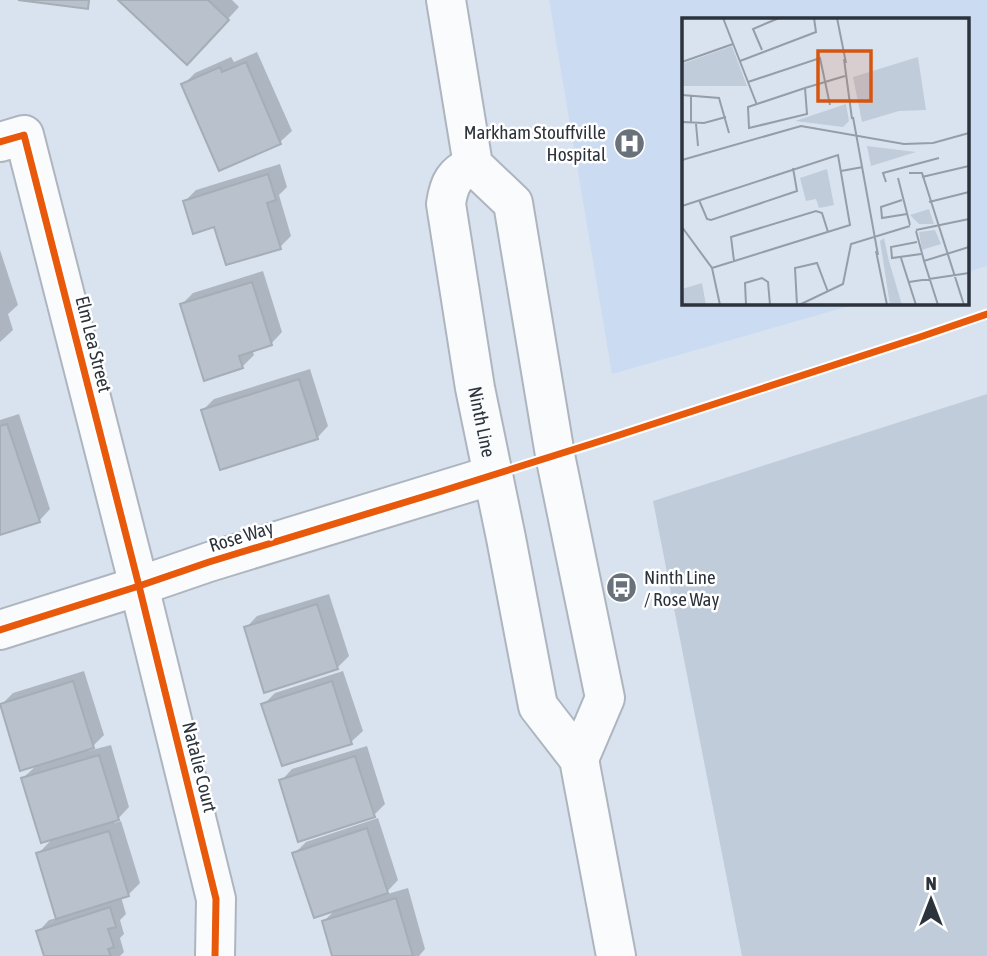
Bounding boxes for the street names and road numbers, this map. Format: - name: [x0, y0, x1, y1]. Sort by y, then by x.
- street label: Elm Lea Street: [71, 294, 117, 394]
- street label: Ninth Line: [464, 384, 500, 459]
- street label: Rose Way: [206, 516, 276, 556]
- street label: Natalie Court: [178, 719, 222, 815]

